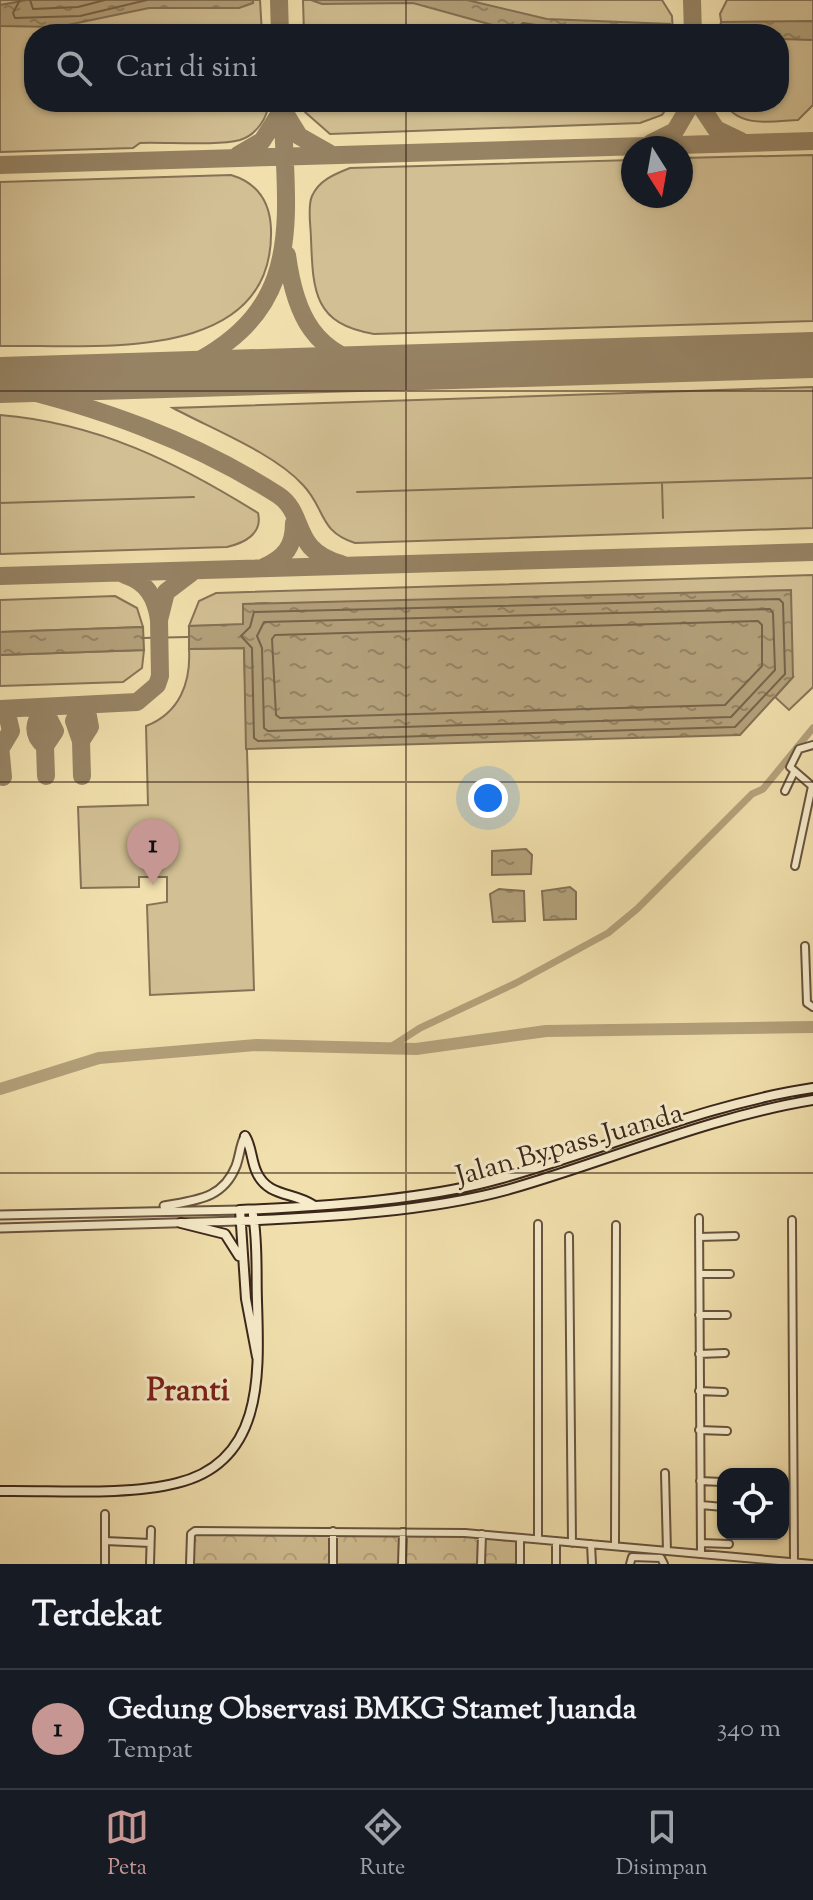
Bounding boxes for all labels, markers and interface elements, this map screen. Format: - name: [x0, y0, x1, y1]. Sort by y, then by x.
- search box: [24, 24, 789, 112]
- icon: search: [52, 46, 96, 90]
- text: Cari di sini: [116, 47, 258, 90]
- north arrow: [621, 136, 693, 208]
- your location: [468, 778, 508, 818]
- pin: 1: [127, 819, 179, 885]
- street label: Jalan Bypass Juanda: [450, 1094, 688, 1198]
- district label: Pranti: [147, 1369, 229, 1415]
- map controls: [717, 1468, 789, 1540]
- button: locate: [717, 1468, 789, 1540]
- text: Terdekat: [32, 1592, 162, 1641]
- text: Gedung Observasi BMKG Stamet Juanda: [108, 1689, 636, 1732]
- text: 1: [54, 1711, 62, 1748]
- text: 340 m: [717, 1711, 781, 1748]
- text: Tempat: [108, 1732, 192, 1769]
- tab: Peta: [105, 1805, 149, 1885]
- tab: Rute: [360, 1805, 405, 1885]
- tab: Disimpan: [616, 1805, 708, 1885]

